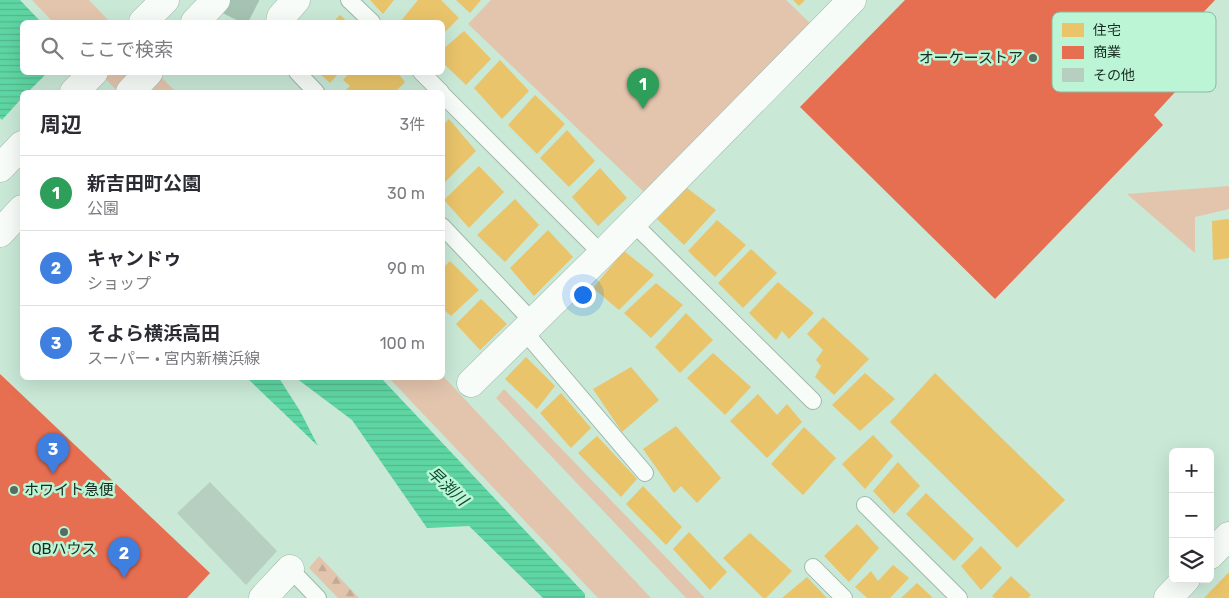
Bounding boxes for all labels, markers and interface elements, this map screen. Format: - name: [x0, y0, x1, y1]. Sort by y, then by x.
- legend: [1052, 12, 1216, 92]
- search box: [20, 20, 445, 75]
- text: 住宅: [1093, 22, 1121, 39]
- icon: search: [38, 34, 66, 62]
- text: ここで検索: [78, 38, 173, 61]
- text: 商業: [1093, 44, 1121, 61]
- place label: オーケーストア: [919, 49, 1023, 67]
- marker: オーケーストア: [1027, 52, 1039, 64]
- text: その他: [1093, 67, 1135, 84]
- pin: 1: [627, 68, 659, 109]
- text: 周辺: [40, 112, 82, 137]
- text: 3件: [399, 115, 425, 134]
- text: 新吉田町公園: [87, 172, 201, 195]
- text: 1: [52, 184, 60, 203]
- text: 30 m: [387, 184, 425, 203]
- text: 公園: [87, 199, 119, 218]
- text: キャンドゥ: [87, 247, 182, 270]
- text: 2: [51, 259, 61, 278]
- text: 90 m: [387, 259, 425, 278]
- text: ショップ: [87, 274, 151, 293]
- your location: [570, 282, 596, 308]
- text: そよら横浜高田: [87, 322, 220, 345]
- text: 3: [51, 334, 61, 353]
- text: 100 m: [380, 334, 425, 353]
- text: スーパー · 宮内新横浜線: [87, 349, 260, 368]
- pin: 3: [37, 433, 69, 474]
- map controls: [1169, 448, 1214, 583]
- button: +: [1169, 448, 1214, 493]
- water label: 早渕川: [424, 463, 473, 511]
- place label: ホワイト急便: [24, 481, 114, 499]
- marker: ホワイト急便: [8, 484, 20, 496]
- button: −: [1169, 493, 1214, 538]
- marker: QBハウス: [58, 526, 70, 538]
- pin: 2: [108, 537, 140, 578]
- button: layers: [1169, 538, 1214, 583]
- place label: QBハウス: [31, 540, 97, 558]

